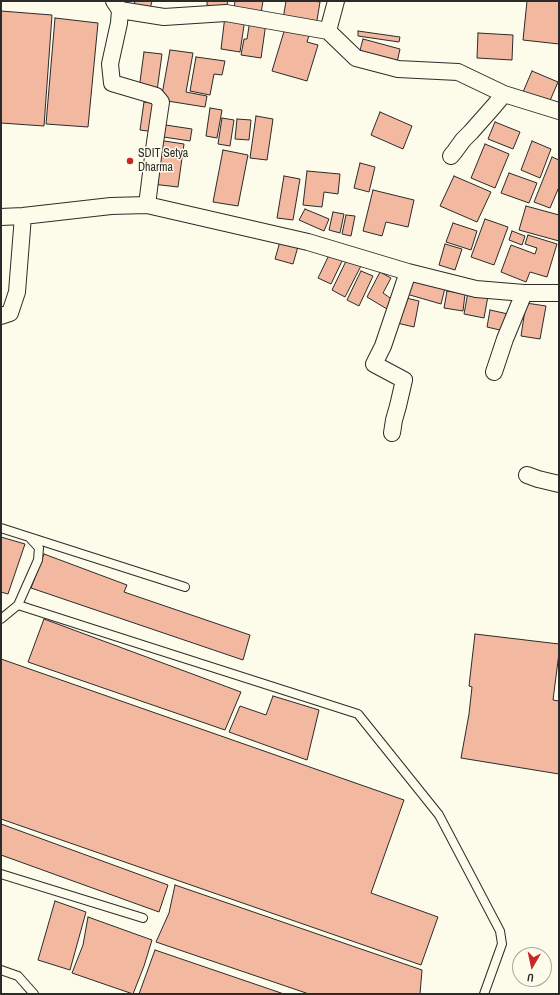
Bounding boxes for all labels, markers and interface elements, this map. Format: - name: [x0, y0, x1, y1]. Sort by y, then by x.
- place label: SDIT Setya Dharma: [138, 147, 188, 175]
- marker: SDIT Setya Dharma: [125, 156, 135, 166]
- north arrow: [512, 947, 552, 987]
- text: U: [526, 970, 535, 985]

